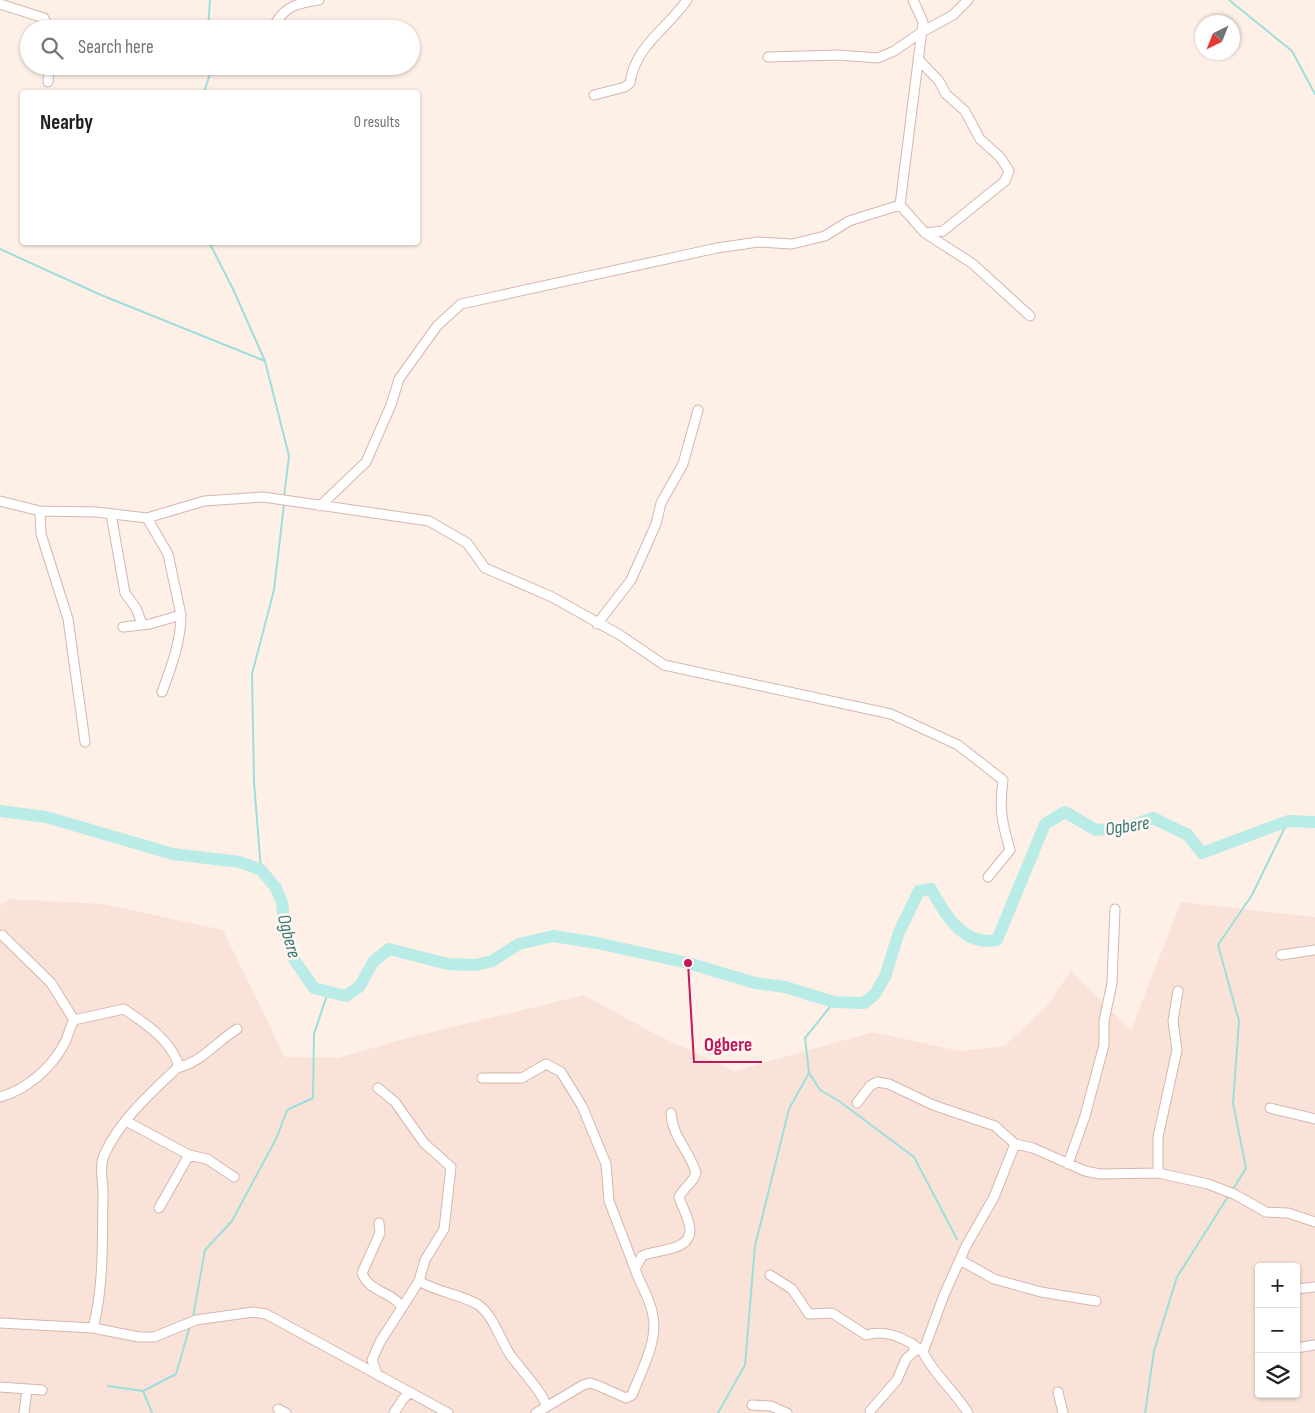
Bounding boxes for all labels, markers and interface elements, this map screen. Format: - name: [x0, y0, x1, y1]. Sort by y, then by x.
- north arrow: [1195, 15, 1240, 60]
- search box: [20, 20, 420, 75]
- icon: search: [38, 34, 66, 62]
- text: Search here: [78, 36, 154, 59]
- text: Nearby: [40, 110, 93, 135]
- text: 0 results: [354, 113, 400, 132]
- water label: Ogbere: [1103, 812, 1152, 841]
- water label: Ogbere: [272, 912, 306, 961]
- callout: Ogbere: [694, 1028, 762, 1062]
- text: Ogbere: [704, 1034, 752, 1057]
- map controls: [1255, 1263, 1300, 1398]
- button: +: [1255, 1263, 1300, 1308]
- button: −: [1255, 1308, 1300, 1353]
- button: layers: [1255, 1353, 1300, 1398]

